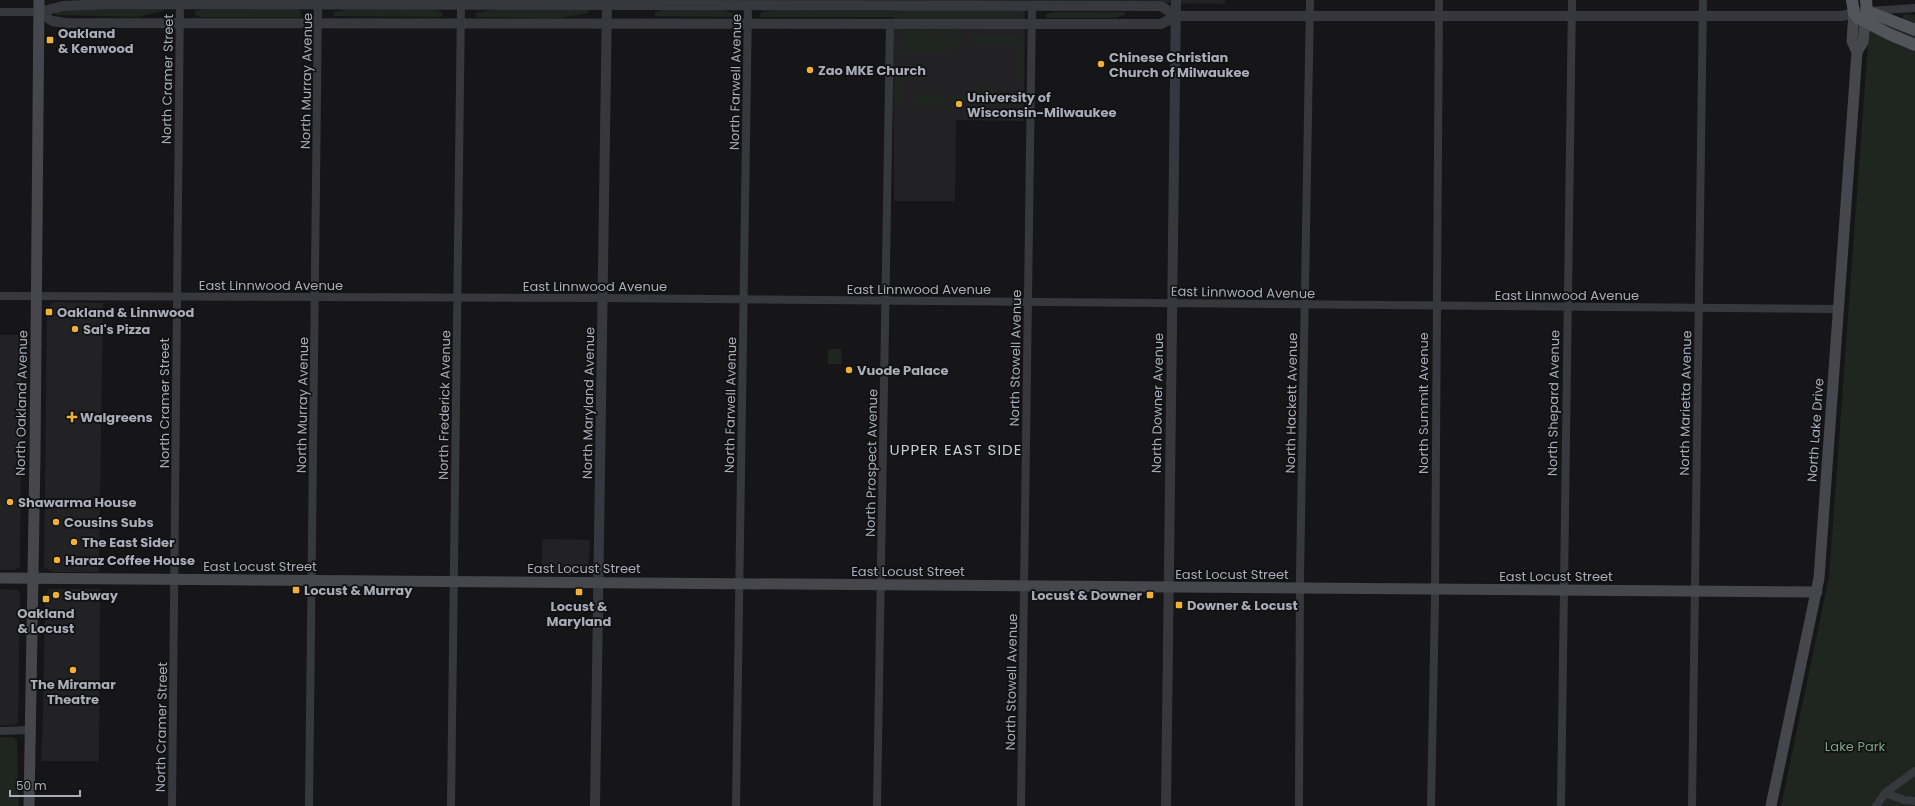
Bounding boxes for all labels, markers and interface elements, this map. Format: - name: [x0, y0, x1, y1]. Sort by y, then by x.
- street label: North Cramer Street: [157, 13, 178, 144]
- street label: North Murray Avenue: [296, 13, 317, 149]
- street label: North Farwell Avenue: [725, 14, 746, 150]
- place label: Oakland & Kenwood: [58, 24, 134, 58]
- marker: Oakland & Kenwood: [45, 35, 55, 45]
- place label: Chinese Christian Church of Milwaukee: [1109, 48, 1250, 82]
- marker: Chinese Christian Church of Milwaukee: [1096, 59, 1106, 69]
- place label: Zao MKE Church: [818, 61, 926, 80]
- marker: Zao MKE Church: [805, 65, 815, 75]
- place label: University of Wisconsin-Milwaukee: [967, 88, 1117, 122]
- marker: University of Wisconsin-Milwaukee: [954, 99, 964, 109]
- street label: East Linnwood Avenue: [199, 276, 343, 295]
- street label: East Linnwood Avenue: [523, 277, 667, 296]
- street label: East Linnwood Avenue: [847, 280, 991, 299]
- street label: East Linnwood Avenue: [1171, 282, 1315, 303]
- street label: East Linnwood Avenue: [1495, 286, 1639, 305]
- street label: North Stowell Avenue: [1005, 289, 1026, 427]
- place label: Oakland & Linnwood: [57, 303, 195, 322]
- marker: Oakland & Linnwood: [44, 307, 54, 317]
- place label: Sal's Pizza: [83, 320, 150, 339]
- marker: Sal's Pizza: [70, 324, 80, 334]
- street label: North Maryland Avenue: [578, 327, 599, 479]
- street label: North Oakland Avenue: [11, 330, 32, 476]
- street label: North Frederick Avenue: [434, 330, 455, 480]
- street label: North Shepard Avenue: [1543, 330, 1564, 476]
- street label: North Marietta Avenue: [1675, 330, 1696, 476]
- street label: North Hackett Avenue: [1281, 332, 1302, 474]
- street label: North Summit Avenue: [1414, 332, 1433, 474]
- street label: North Downer Avenue: [1147, 333, 1168, 473]
- street label: North Murray Avenue: [292, 337, 313, 473]
- street label: North Farwell Avenue: [720, 337, 741, 473]
- street label: North Cramer Street: [155, 338, 174, 468]
- place label: Vuode Palace: [857, 361, 949, 380]
- marker: Vuode Palace: [844, 365, 854, 375]
- street label: North Lake Drive: [1802, 377, 1829, 483]
- street label: North Prospect Avenue: [861, 389, 882, 537]
- place label: Walgreens: [80, 408, 153, 427]
- marker: Walgreens: [67, 412, 77, 422]
- district label: UPPER EAST SIDE: [890, 439, 1022, 460]
- place label: Shawarma House: [18, 493, 136, 512]
- marker: Shawarma House: [5, 497, 15, 507]
- place label: Cousins Subs: [64, 513, 154, 532]
- marker: Cousins Subs: [51, 517, 61, 527]
- place label: The East Sider: [82, 533, 175, 552]
- marker: The East Sider: [69, 537, 79, 547]
- place label: Haraz Coffee House: [65, 551, 195, 570]
- marker: Haraz Coffee House: [52, 555, 62, 565]
- street label: East Locust Street: [203, 557, 317, 576]
- street label: East Locust Street: [527, 559, 641, 578]
- street label: East Locust Street: [851, 562, 965, 581]
- street label: East Locust Street: [1175, 565, 1289, 584]
- street label: East Locust Street: [1499, 567, 1613, 586]
- place label: Locust & Murray: [304, 581, 413, 600]
- marker: Locust & Murray: [291, 585, 301, 595]
- place label: Subway: [64, 586, 119, 605]
- place label: Locust & Downer: [1031, 586, 1142, 605]
- marker: Locust & Maryland: [574, 587, 584, 597]
- marker: Subway: [51, 590, 61, 600]
- marker: Locust & Downer: [1145, 590, 1155, 600]
- marker: Oakland & Locust: [41, 594, 51, 604]
- place label: Downer & Locust: [1187, 596, 1298, 615]
- place label: Locust & Maryland: [547, 597, 612, 631]
- marker: Downer & Locust: [1174, 600, 1184, 610]
- place label: Oakland & Locust: [17, 604, 75, 638]
- street label: North Stowell Avenue: [1001, 613, 1022, 751]
- street label: North Cramer Street: [151, 661, 172, 792]
- marker: The Miramar Theatre: [68, 665, 78, 675]
- place label: The Miramar Theatre: [30, 675, 116, 709]
- park label: Lake Park: [1825, 737, 1886, 756]
- scale bar: [10, 772, 80, 798]
- text: 50 m: [16, 777, 47, 794]

